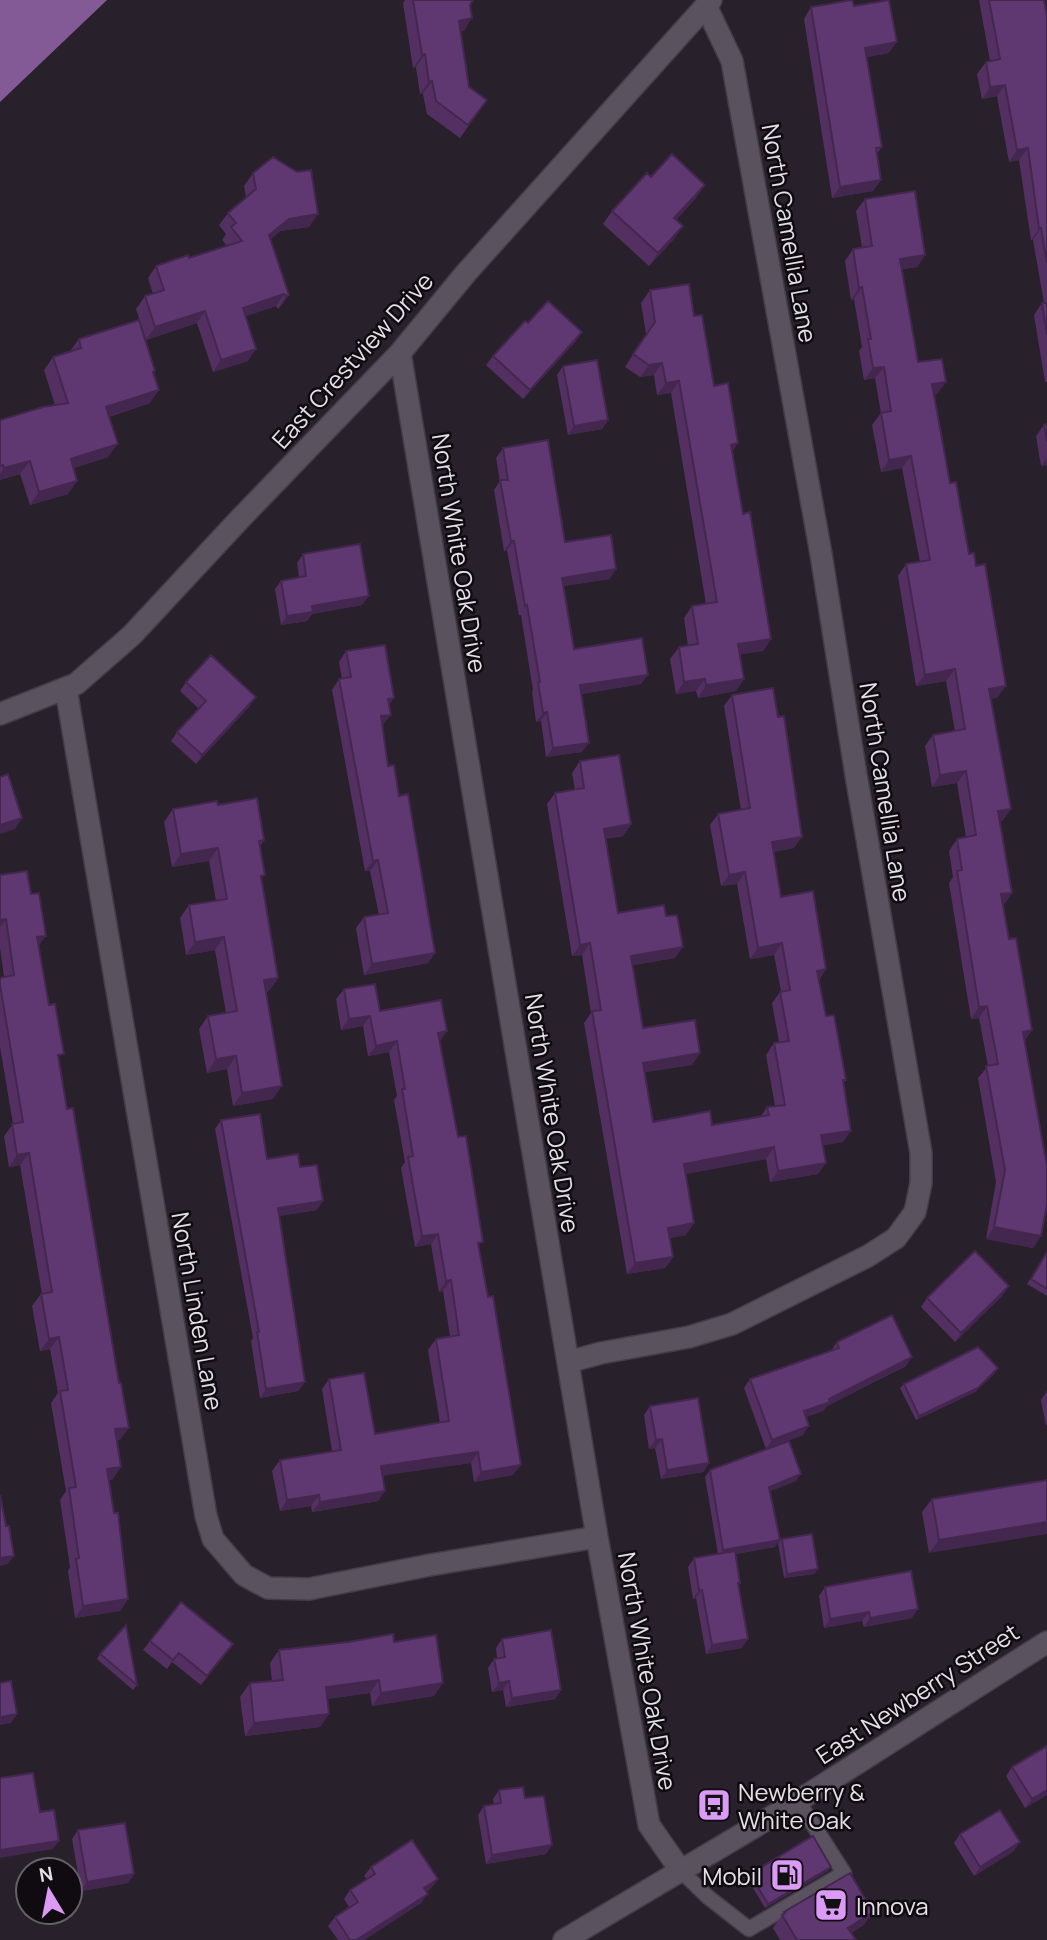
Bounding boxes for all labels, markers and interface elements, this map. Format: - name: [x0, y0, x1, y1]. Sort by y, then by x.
- street label: North Camellia Lane: [755, 121, 825, 345]
- street label: East Crestview Drive: [264, 265, 440, 455]
- street label: North White Oak Drive: [425, 431, 495, 675]
- street label: North Camellia Lane: [852, 680, 920, 904]
- street label: North White Oak Drive: [518, 991, 588, 1235]
- street label: North Linden Lane: [164, 1209, 232, 1413]
- street label: North White Oak Drive: [611, 1549, 685, 1793]
- street label: East Newberry Street: [809, 1615, 1025, 1771]
- place label: Newberry & White Oak: [738, 1775, 865, 1836]
- bus stop icon: Newberry & White Oak: [695, 1786, 733, 1824]
- north arrow: [14, 1856, 84, 1926]
- fuel station icon: Mobil: [768, 1856, 806, 1894]
- place label: Mobil: [702, 1859, 762, 1892]
- text: N: [37, 1860, 55, 1888]
- supermarket icon: Innova: [812, 1886, 850, 1924]
- place label: Innova: [856, 1889, 929, 1922]

